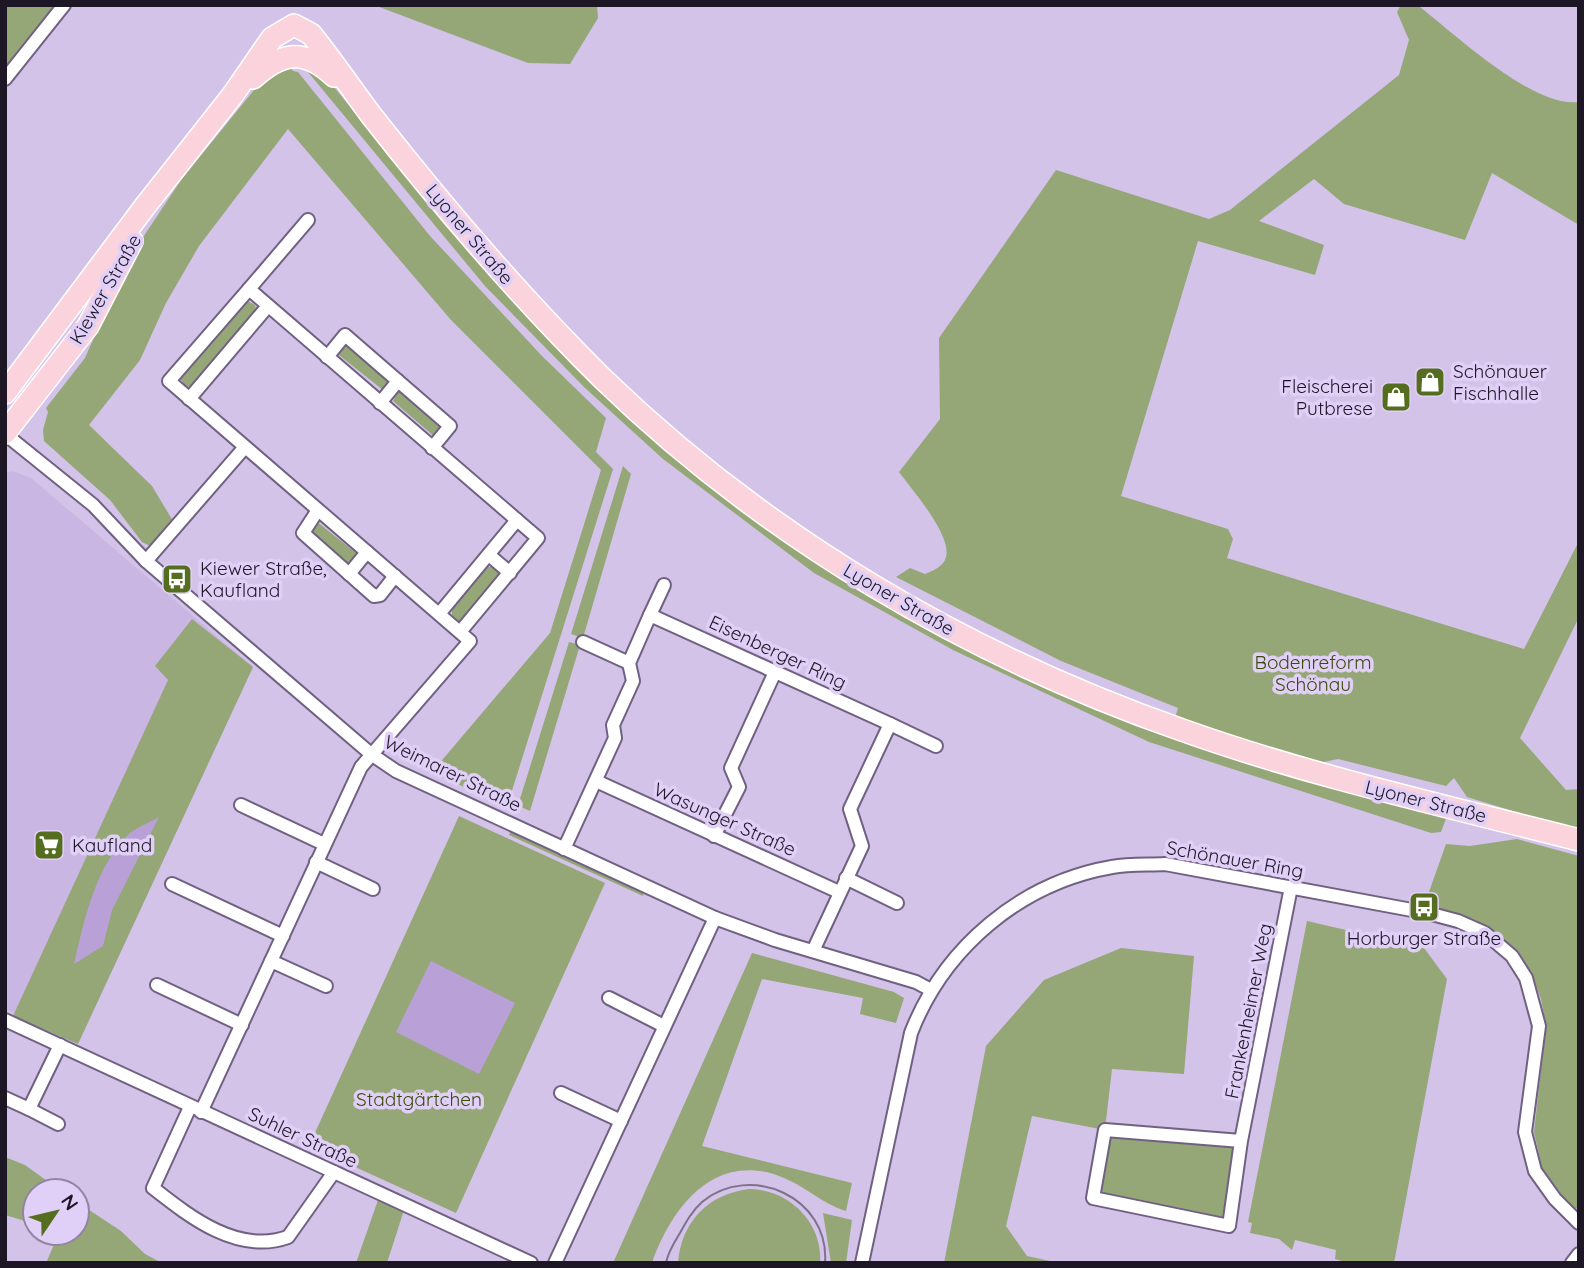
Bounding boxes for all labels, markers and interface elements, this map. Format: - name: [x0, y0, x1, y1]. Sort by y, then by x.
- street label: Lyoner Straße: [421, 179, 519, 289]
- street label: Kiewer Straße: [64, 230, 146, 348]
- place label: Schönauer Fischhalle: [1453, 359, 1548, 405]
- shop icon: Schönauer Fischhalle: [1413, 365, 1447, 399]
- place label: Fleischerei Putbrese: [1281, 374, 1373, 420]
- shop icon: Fleischerei Putbrese: [1379, 380, 1413, 414]
- place label: Kiewer Straße, Kaufland: [200, 556, 327, 602]
- street label: Lyoner Straße: [839, 558, 959, 640]
- bus stop icon: Kiewer Straße, Kaufland: [160, 562, 194, 596]
- street label: Eisenberger Ring: [705, 610, 851, 694]
- park label: Bodenreform Schönau: [1255, 650, 1371, 696]
- street label: Weimarer Straße: [380, 729, 526, 817]
- street label: Lyoner Straße: [1363, 774, 1489, 828]
- street label: Wasunger Straße: [650, 777, 800, 861]
- supermarket icon: Kaufland: [32, 828, 66, 862]
- place label: Kaufland: [72, 833, 152, 857]
- street label: Schönauer Ring: [1165, 835, 1305, 883]
- bus stop icon: Horburger Straße: [1407, 890, 1441, 924]
- street label: Frankenheimer Weg: [1219, 921, 1277, 1101]
- place label: Horburger Straße: [1347, 926, 1501, 950]
- park label: Stadtgärtchen: [356, 1087, 482, 1111]
- street label: Suhler Straße: [245, 1101, 361, 1173]
- north arrow: [21, 1177, 91, 1247]
- text: N: [56, 1190, 84, 1215]

